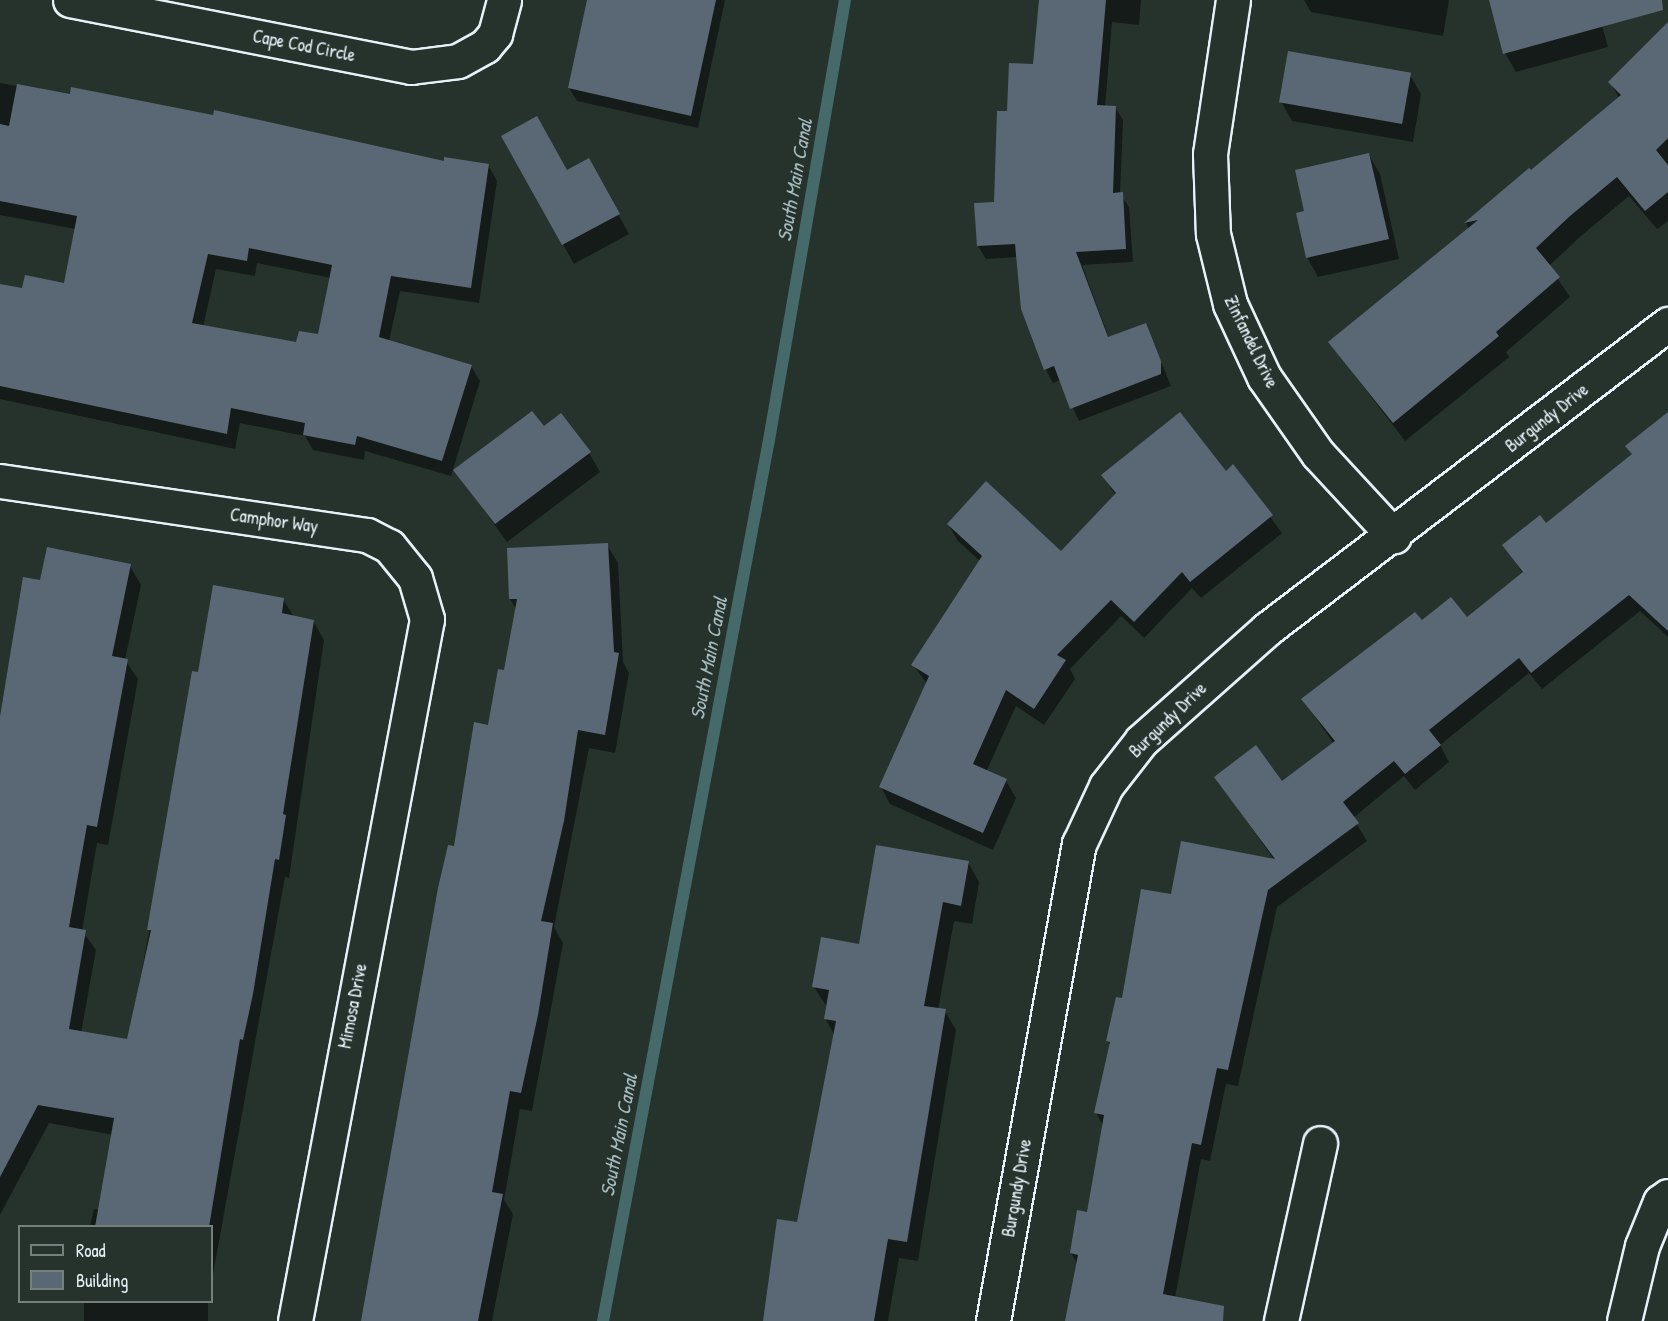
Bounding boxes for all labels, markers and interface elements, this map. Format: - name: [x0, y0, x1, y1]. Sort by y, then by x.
- street label: Cape Cod Circle: [251, 25, 357, 67]
- water label: South Main Canal: [771, 117, 817, 243]
- street label: Zinfandel Drive: [1219, 292, 1283, 392]
- street label: Burgundy Drive: [1501, 379, 1593, 457]
- street label: Camphor Way: [229, 504, 319, 538]
- water label: South Main Canal: [684, 595, 732, 721]
- street label: Burgundy Drive: [1125, 678, 1211, 762]
- street label: Mimosa Drive: [334, 962, 372, 1050]
- water label: South Main Canal: [594, 1072, 642, 1198]
- street label: Burgundy Drive: [998, 1137, 1036, 1239]
- legend: [18, 1225, 213, 1303]
- text: Road: [76, 1238, 106, 1263]
- text: Building: [76, 1268, 128, 1293]

